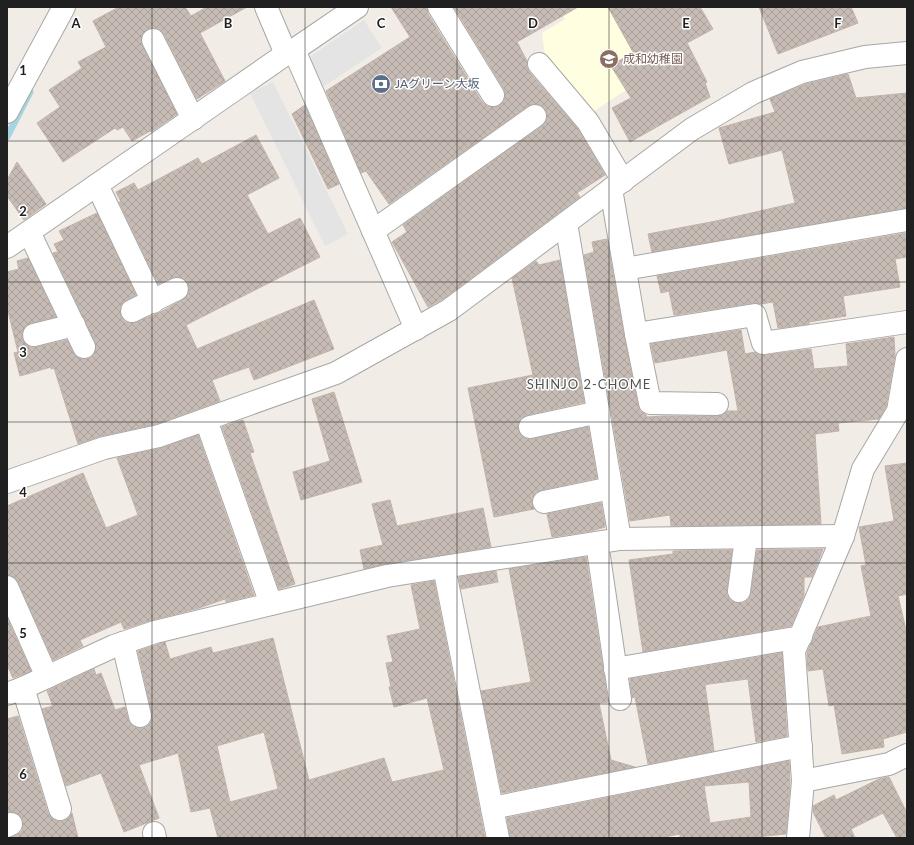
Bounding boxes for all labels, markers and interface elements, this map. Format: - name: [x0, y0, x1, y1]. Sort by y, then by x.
- text: A: [70, 15, 81, 31]
- text: B: [224, 15, 233, 31]
- text: C: [377, 15, 386, 31]
- text: D: [528, 15, 538, 31]
- text: E: [682, 15, 690, 31]
- text: F: [834, 15, 842, 31]
- school or university icon: 成和幼稚園: [598, 48, 620, 70]
- place label: 成和幼稚園: [623, 51, 683, 66]
- text: 1: [19, 62, 27, 78]
- bank icon: JAグリーン大坂: [370, 73, 392, 95]
- place label: JAグリーン大坂: [395, 76, 479, 91]
- text: 2: [19, 203, 27, 219]
- text: 3: [19, 344, 27, 360]
- district label: SHINJO 2-CHOME: [527, 376, 651, 392]
- text: 4: [19, 484, 27, 500]
- text: 5: [19, 625, 27, 641]
- text: 6: [19, 766, 27, 782]

